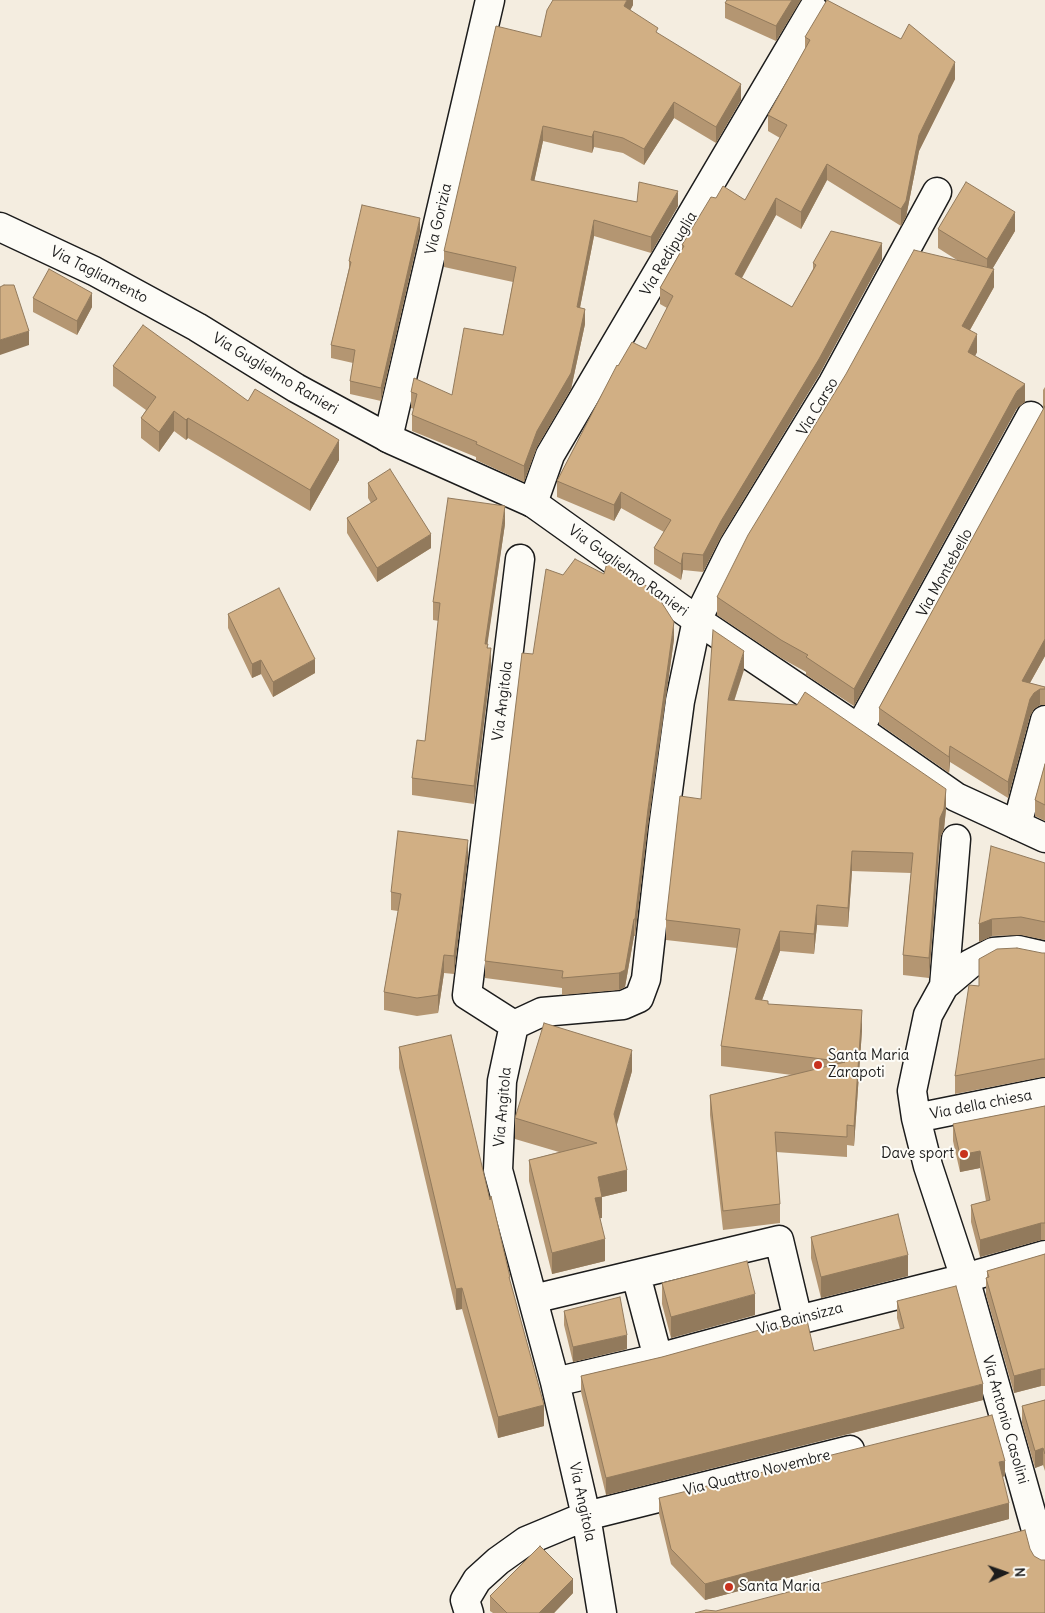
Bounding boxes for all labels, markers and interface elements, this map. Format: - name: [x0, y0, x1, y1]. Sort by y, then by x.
- street label: Via Gorizia: [422, 182, 456, 256]
- street label: Via Redipuglia: [637, 209, 701, 299]
- street label: Via Tagliamento: [47, 243, 151, 307]
- street label: Via Guglielmo Ranieri: [209, 329, 341, 419]
- street label: Via Carso: [794, 375, 842, 439]
- street label: Via Guglielmo Ranieri: [565, 521, 691, 621]
- street label: Via Montebello: [913, 526, 977, 620]
- street label: Via Angitola: [489, 660, 517, 742]
- place label: Santa Maria Zarapoti: [828, 1047, 909, 1082]
- marker: Santa Maria Zarapoti: [812, 1059, 824, 1071]
- street label: Via Angitola: [491, 1066, 515, 1148]
- street label: Via della chiesa: [928, 1086, 1034, 1124]
- place label: Dave sport: [881, 1145, 954, 1163]
- marker: Dave sport: [958, 1148, 970, 1160]
- street label: Via Bainsizza: [755, 1299, 845, 1339]
- street label: Via Antonio Casolini: [978, 1354, 1032, 1486]
- street label: Via Quattro Novembre: [682, 1446, 832, 1500]
- street label: Via Angitola: [565, 1461, 599, 1543]
- north arrow: [980, 1548, 1030, 1598]
- text: N: [1011, 1567, 1029, 1578]
- place label: Santa Maria: [739, 1578, 820, 1596]
- marker: Santa Maria: [723, 1581, 735, 1593]

